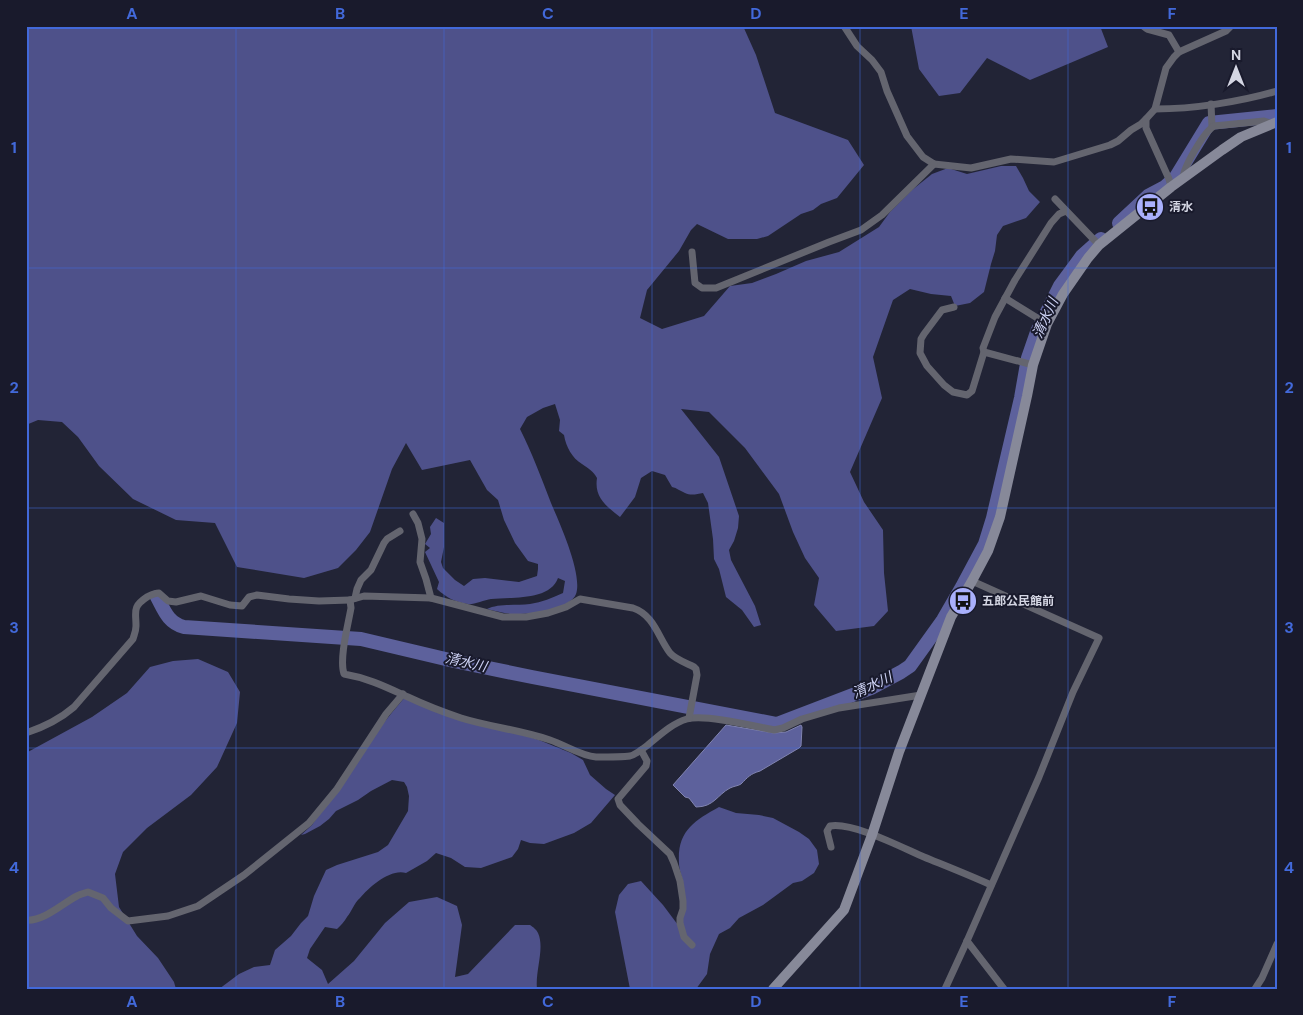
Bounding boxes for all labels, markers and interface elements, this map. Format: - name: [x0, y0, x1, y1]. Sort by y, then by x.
- text: A: [126, 3, 138, 24]
- text: B: [335, 3, 345, 24]
- text: C: [542, 3, 554, 24]
- text: D: [750, 3, 762, 24]
- text: E: [959, 3, 969, 24]
- text: F: [1168, 3, 1177, 24]
- north arrow: [1210, 42, 1260, 92]
- text: N: [1231, 46, 1241, 64]
- text: 1: [11, 137, 17, 158]
- text: 1: [1286, 137, 1292, 158]
- bus stop icon: 清水: [1135, 192, 1165, 222]
- place label: 清水: [1169, 199, 1193, 215]
- water label: 清水川: [1028, 293, 1063, 341]
- text: 2: [9, 377, 19, 398]
- text: 2: [1284, 377, 1294, 398]
- bus stop icon: 五郎公民館前: [948, 586, 978, 616]
- place label: 五郎公民館前: [982, 593, 1054, 609]
- text: 3: [9, 617, 19, 638]
- text: 3: [1284, 617, 1294, 638]
- water label: 清水川: [444, 649, 490, 676]
- water label: 清水川: [849, 667, 897, 702]
- text: 4: [9, 857, 19, 878]
- text: 4: [1284, 857, 1294, 878]
- text: A: [126, 991, 138, 1012]
- text: B: [335, 991, 345, 1012]
- text: C: [542, 991, 554, 1012]
- text: D: [750, 991, 762, 1012]
- text: E: [959, 991, 969, 1012]
- text: F: [1168, 991, 1177, 1012]

